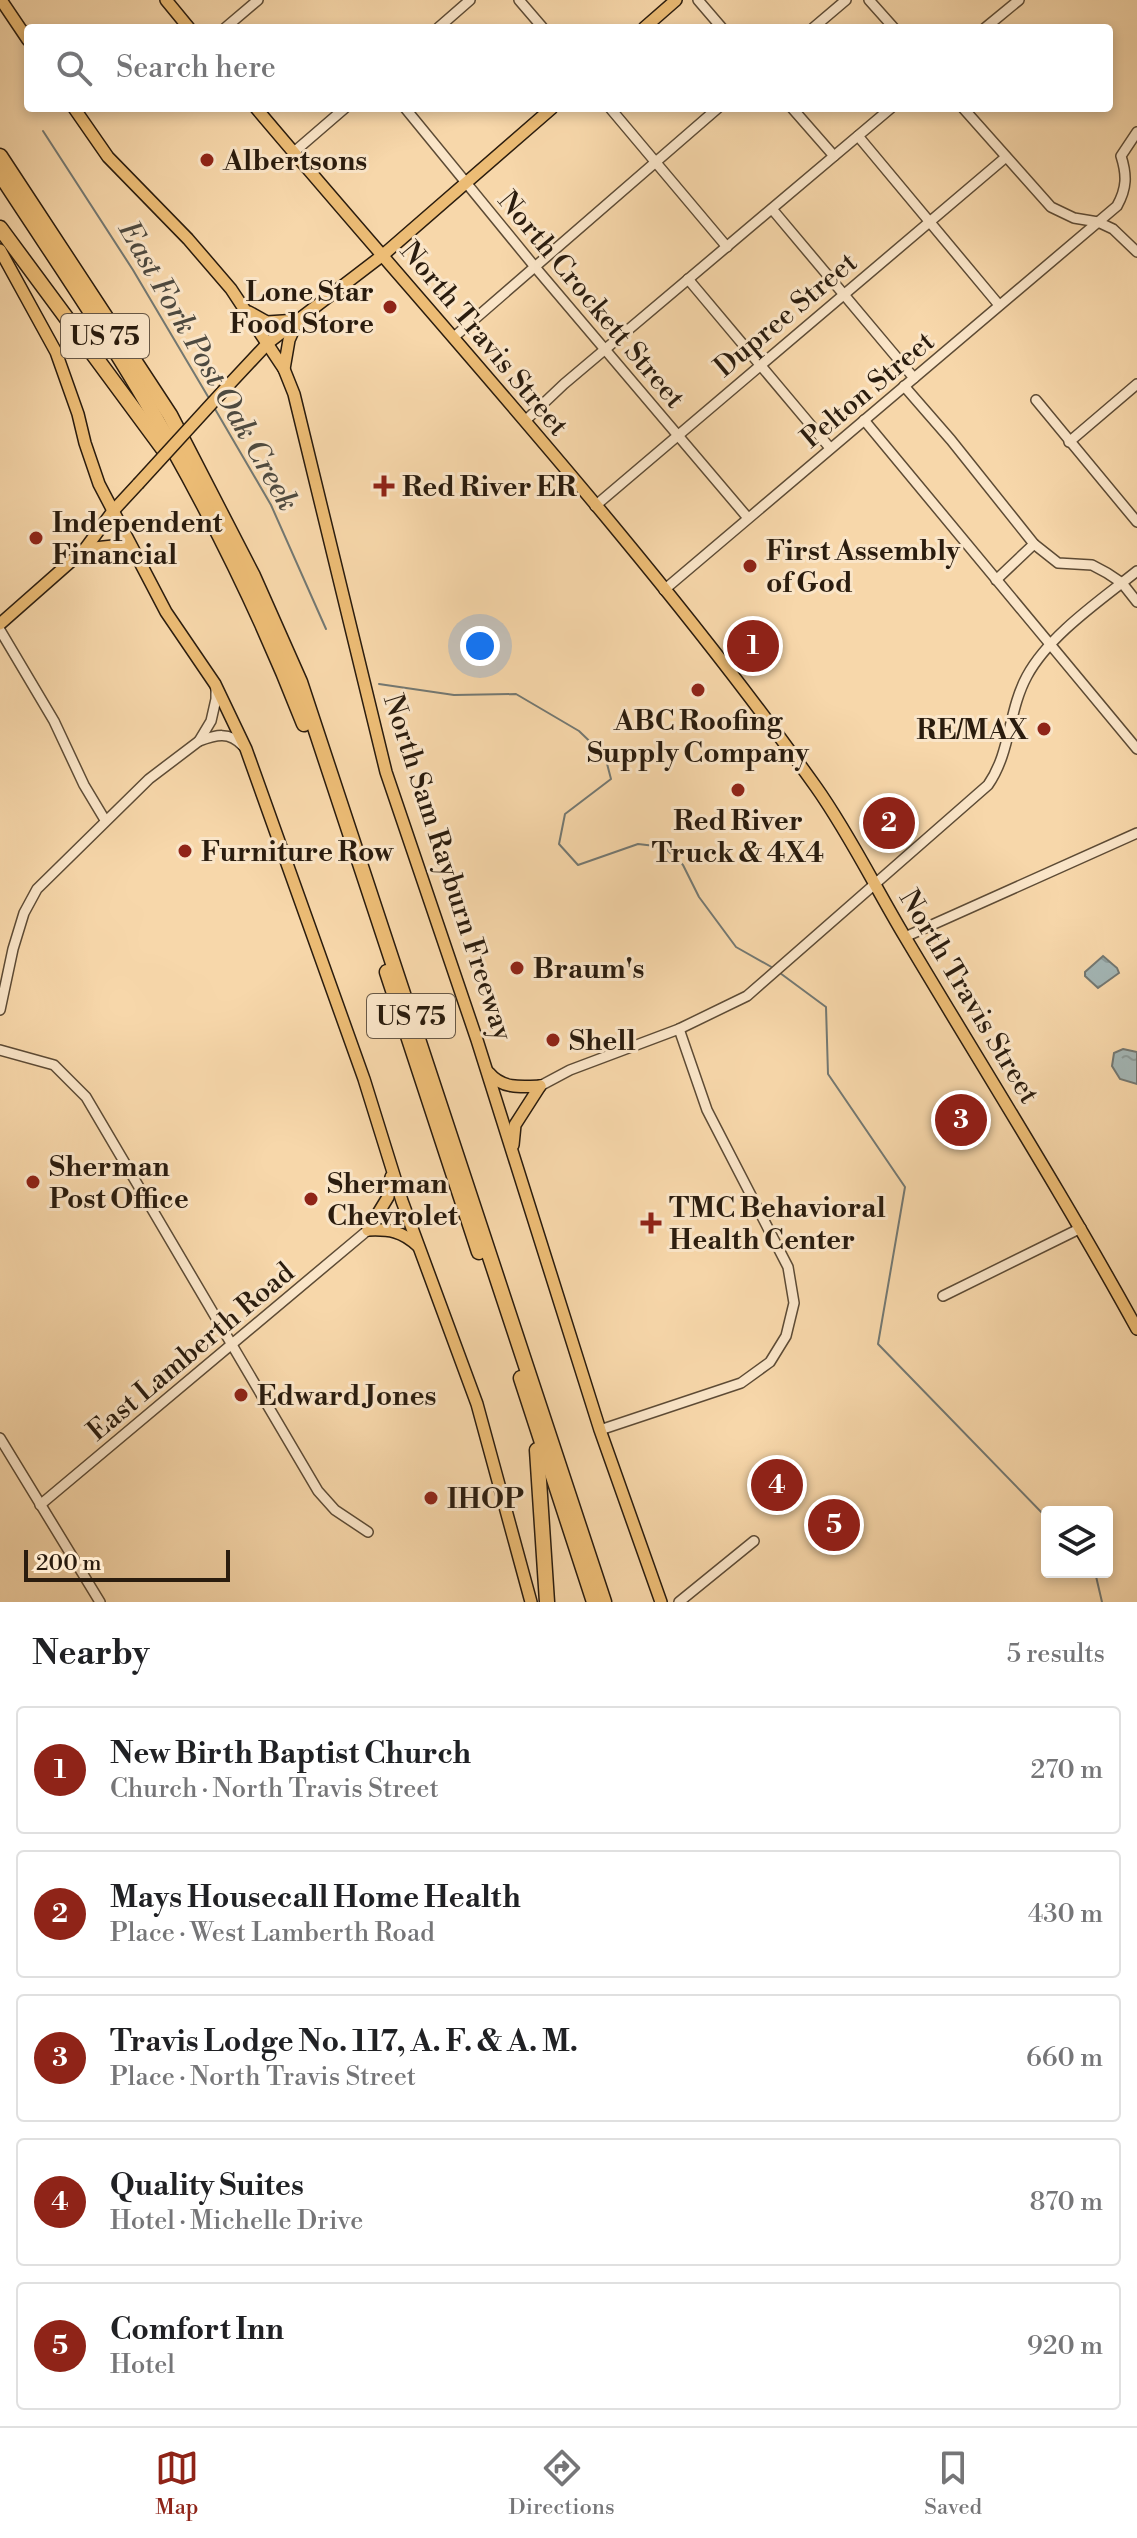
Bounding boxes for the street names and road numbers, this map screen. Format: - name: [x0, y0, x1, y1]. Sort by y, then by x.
- street label: North Crockett Street: [490, 184, 692, 416]
- street label: North Travis Street: [392, 234, 576, 444]
- street label: Dupree Street: [707, 245, 865, 385]
- road number: US 75: [61, 314, 149, 358]
- street label: Pelton Street: [794, 324, 942, 456]
- street label: North Sam Rayburn Freeway: [375, 690, 520, 1045]
- street label: North Travis Street: [891, 883, 1046, 1110]
- road number: US 75: [367, 994, 455, 1038]
- street label: East Lamberth Road: [80, 1255, 302, 1449]

